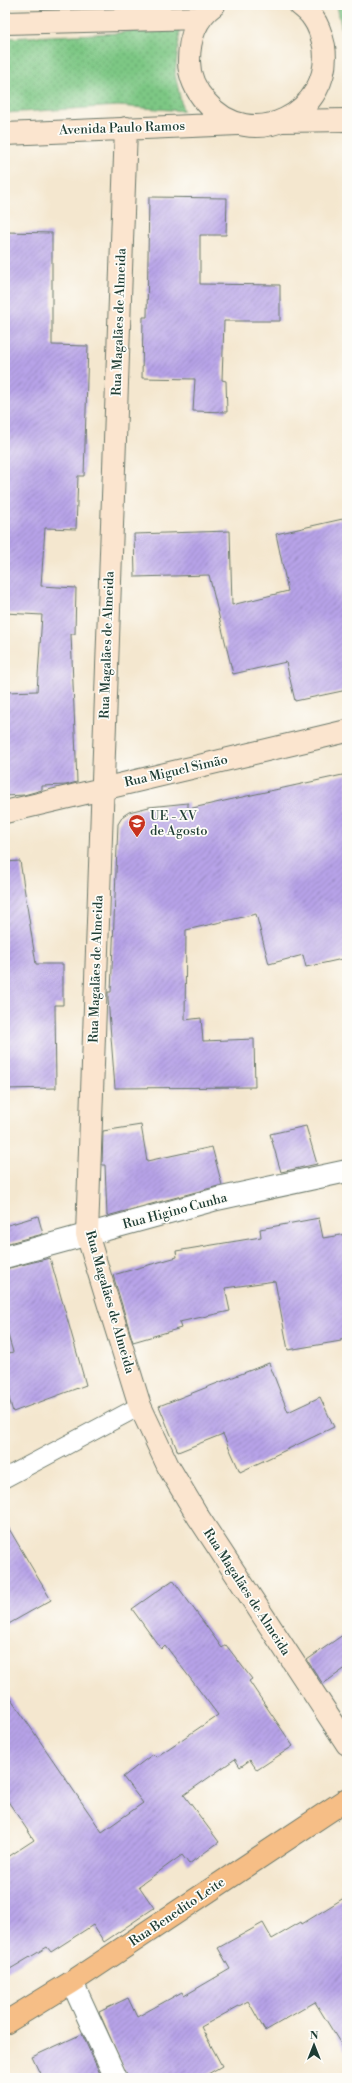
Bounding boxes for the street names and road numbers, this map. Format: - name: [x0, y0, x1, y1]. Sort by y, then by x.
- street label: Avenida Paulo Ramos: [58, 118, 186, 138]
- street label: Rua Magalães de Almeida: [108, 247, 130, 396]
- street label: Rua Magalães de Almeida: [96, 570, 118, 719]
- street label: Rua Miguel Simão: [123, 751, 229, 791]
- street label: Rua Magalães de Almeida: [85, 894, 107, 1043]
- street label: Rua Higino Cunha: [121, 1189, 229, 1233]
- street label: Rua Magalães de Almeida: [82, 1229, 138, 1376]
- street label: Rua Magalães de Almeida: [200, 1526, 294, 1659]
- street label: Rua Benedito Leite: [126, 1874, 228, 1950]

